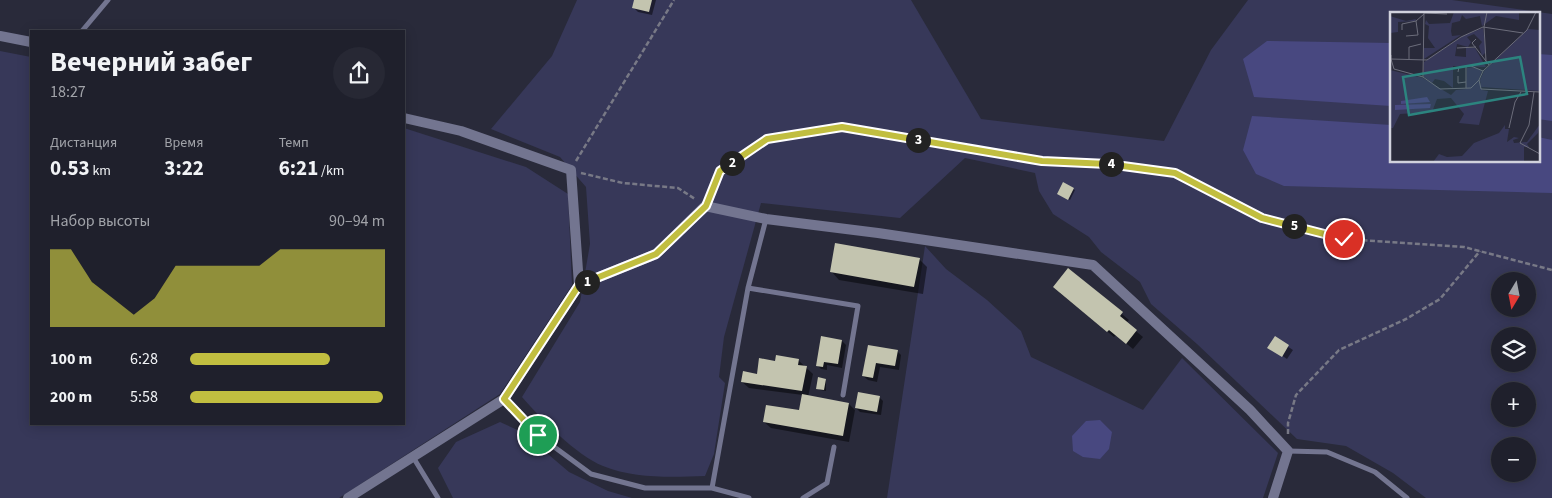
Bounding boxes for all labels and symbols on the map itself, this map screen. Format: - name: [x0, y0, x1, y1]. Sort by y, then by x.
- inset map: [1390, 12, 1540, 162]
- pin: 3: [906, 128, 930, 152]
- pin: 2: [720, 150, 744, 176]
- pin: 4: [1098, 152, 1124, 176]
- pin: 5: [1282, 214, 1306, 238]
- pin: [1323, 218, 1365, 260]
- pin: 1: [574, 270, 600, 294]
- north arrow: [1491, 272, 1536, 318]
- pin: [517, 414, 559, 456]

